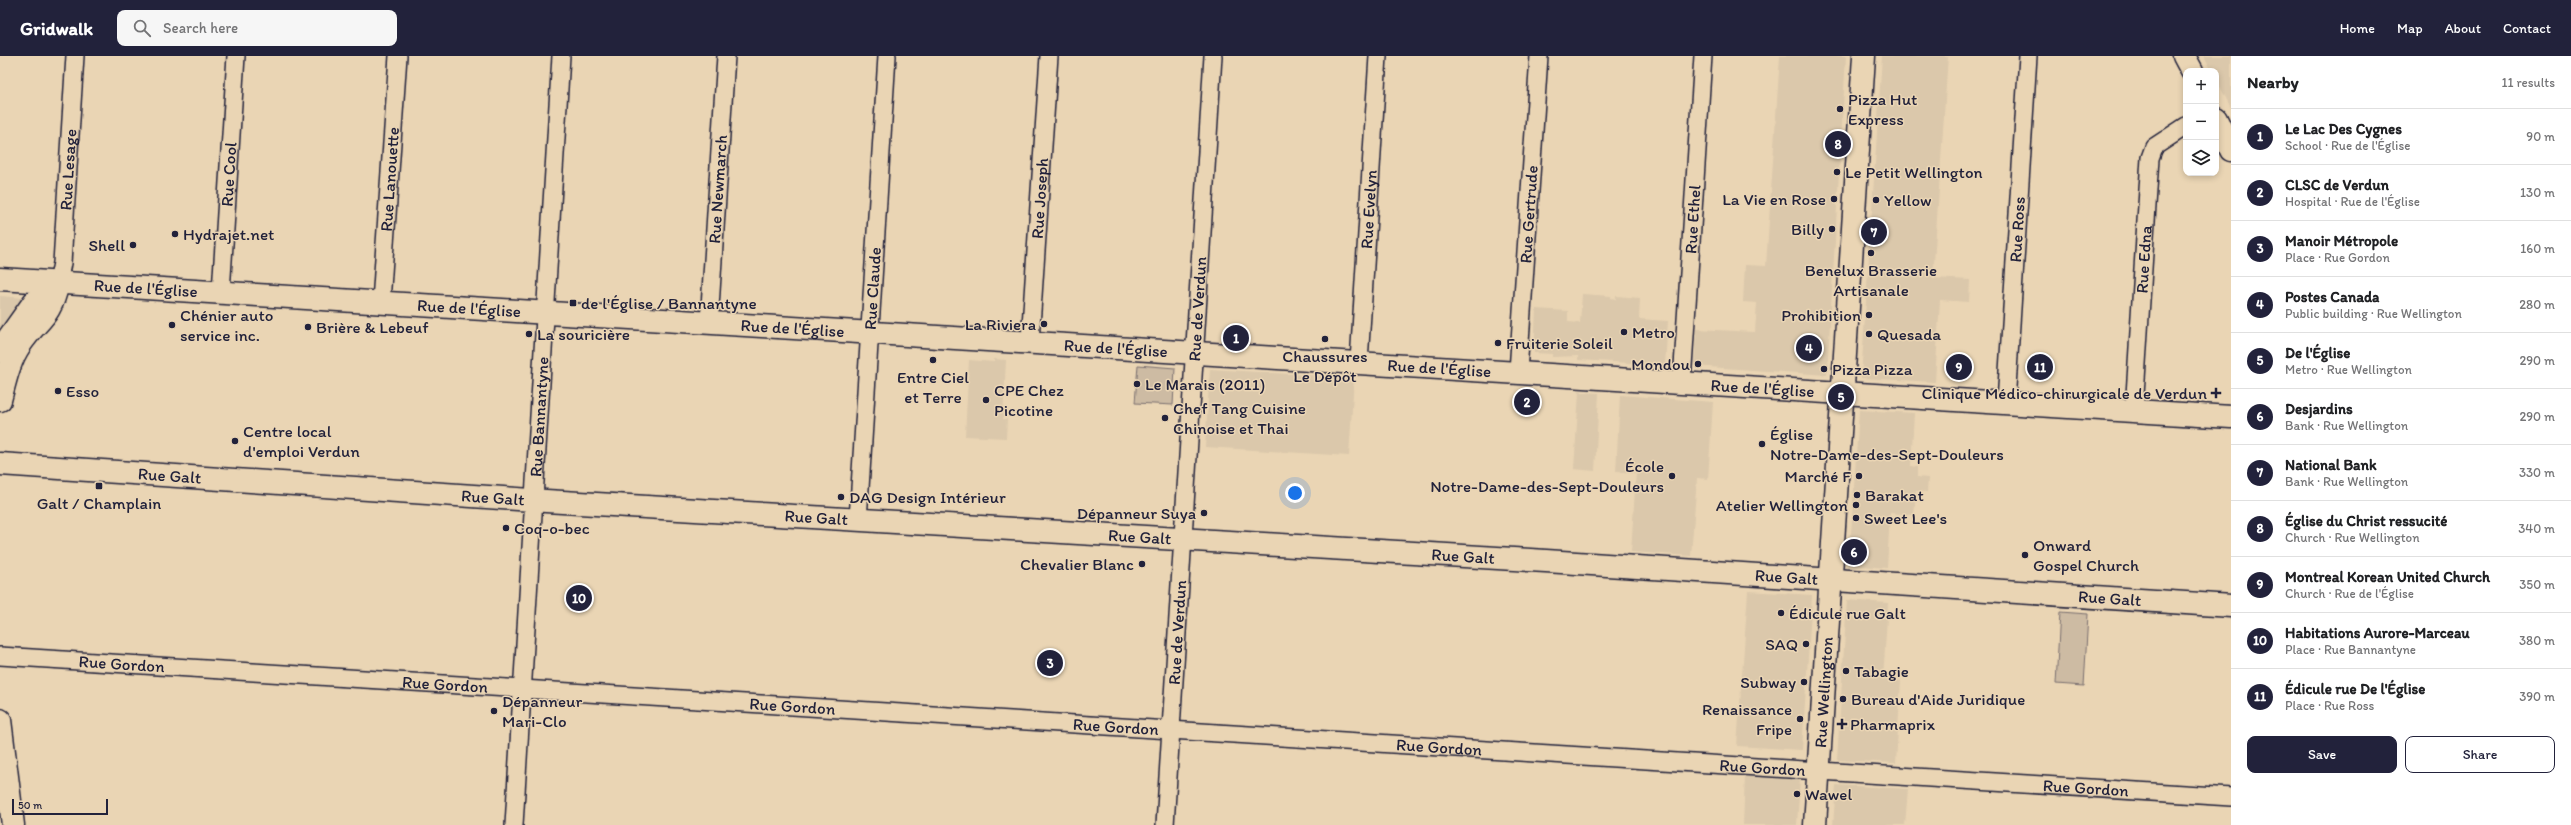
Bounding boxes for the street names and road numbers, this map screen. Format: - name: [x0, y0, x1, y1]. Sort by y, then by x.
- street label: Rue Lanouette: [376, 126, 403, 232]
- street label: Rue Lesage: [55, 128, 80, 211]
- street label: Rue Newmarch: [704, 134, 731, 244]
- street label: Rue Cool: [216, 141, 241, 207]
- street label: Rue Joseph: [1027, 157, 1052, 239]
- street label: Rue Gertrude: [1515, 165, 1542, 264]
- street label: Rue Evelyn: [1356, 169, 1381, 250]
- street label: Rue Ethel: [1680, 184, 1705, 254]
- street label: Rue Ross: [2005, 196, 2029, 263]
- street label: Rue Edna: [2131, 224, 2156, 294]
- street label: Rue Claude: [860, 247, 885, 330]
- street label: Rue de Verdun: [1184, 256, 1210, 362]
- street label: Rue de l'Église: [93, 275, 198, 301]
- street label: Rue de l'Église: [417, 295, 522, 321]
- street label: Rue de l'Église: [740, 315, 845, 341]
- street label: Rue de l'Église: [1063, 335, 1168, 361]
- street label: Rue de l'Église: [1387, 355, 1492, 381]
- street label: Rue Bannantyne: [525, 356, 553, 477]
- street label: Rue de l'Église: [1710, 375, 1815, 401]
- street label: Rue Galt: [137, 463, 203, 488]
- street label: Rue Galt: [461, 485, 526, 510]
- street label: Rue Galt: [784, 505, 849, 529]
- street label: Rue Galt: [1107, 525, 1173, 549]
- street label: Rue Galt: [1431, 544, 1496, 568]
- street label: Rue Galt: [1754, 565, 1819, 589]
- street label: Rue de Verdun: [1164, 579, 1190, 685]
- street label: Rue Galt: [2077, 586, 2143, 610]
- street label: Rue Wellington: [1810, 636, 1837, 748]
- street label: Rue Gordon: [78, 651, 166, 676]
- street label: Rue Gordon: [401, 671, 489, 697]
- street label: Rue Gordon: [749, 693, 836, 719]
- street label: Rue Gordon: [1072, 714, 1160, 739]
- street label: Rue Gordon: [1395, 734, 1483, 760]
- street label: Rue Gordon: [1719, 755, 1806, 780]
- street label: Rue Gordon: [2042, 775, 2130, 801]

